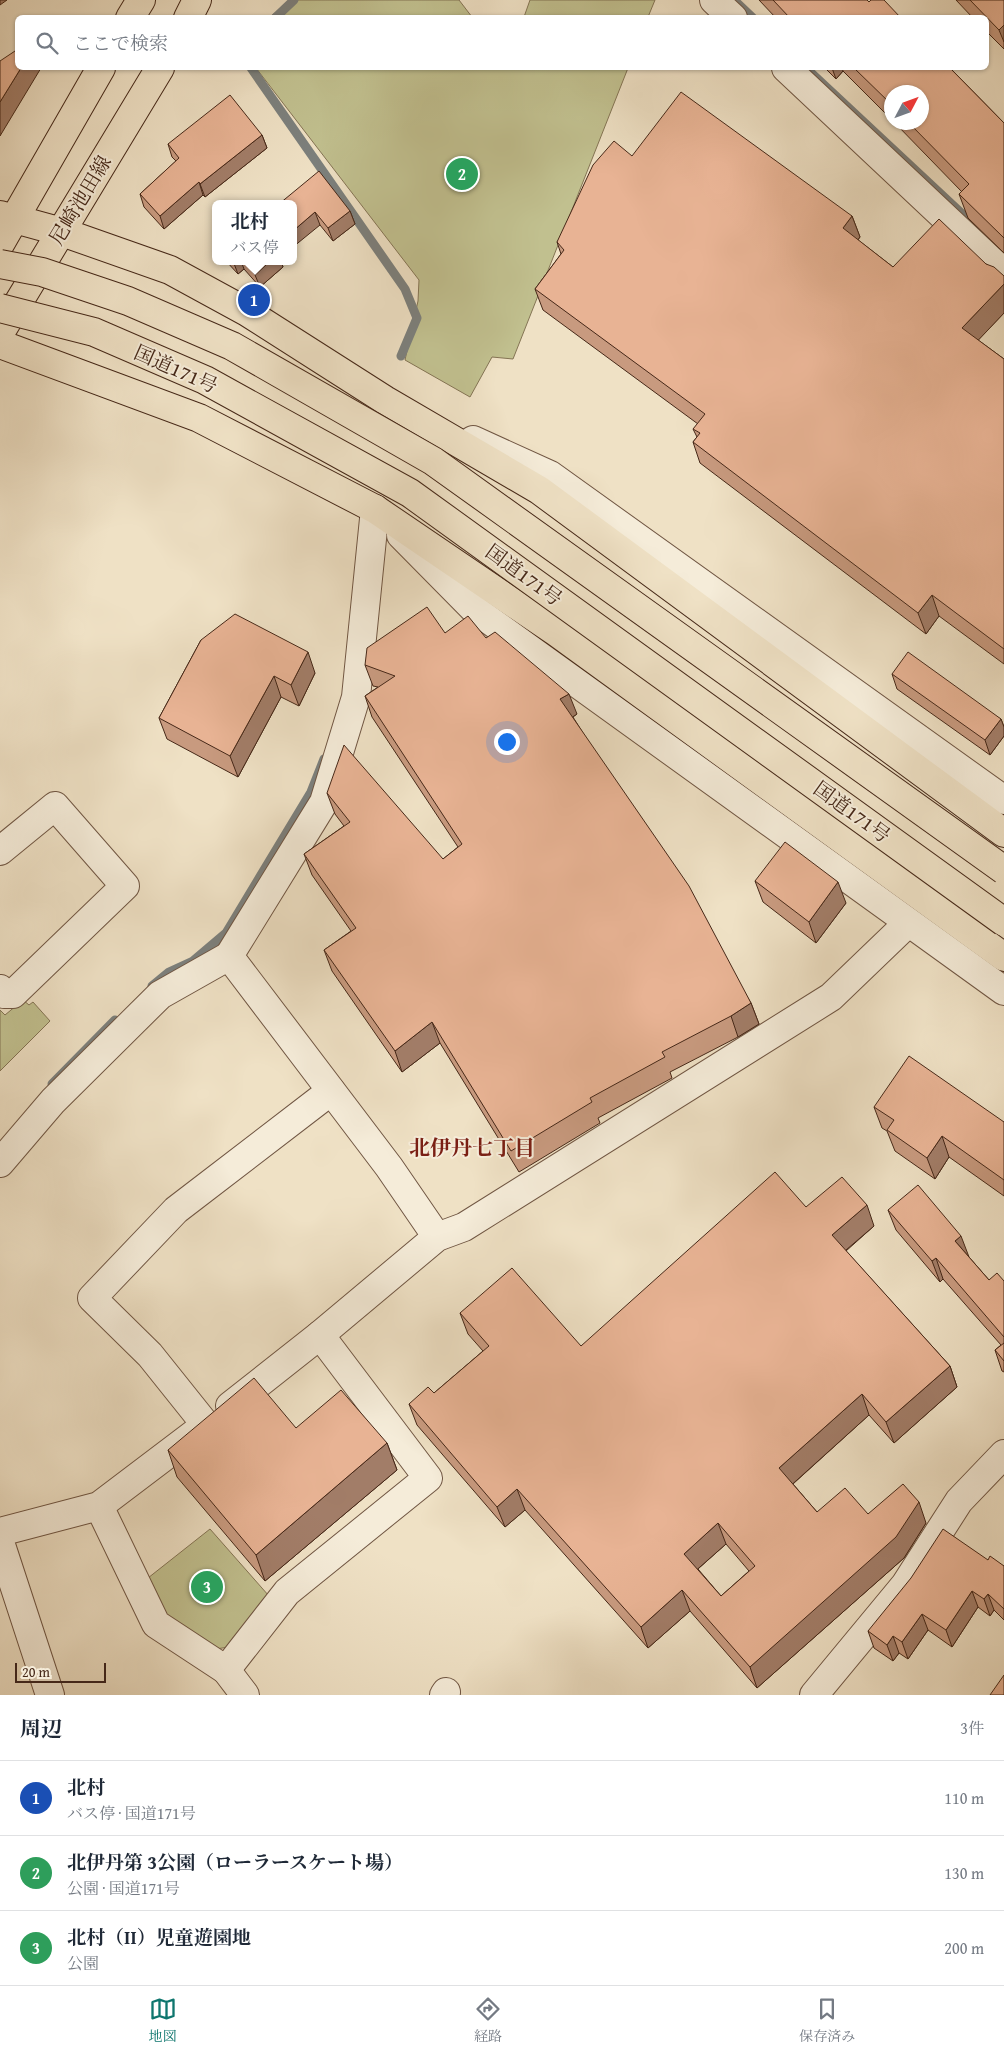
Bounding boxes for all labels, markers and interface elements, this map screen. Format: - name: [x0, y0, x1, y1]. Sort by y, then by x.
- search box: [15, 15, 989, 70]
- icon: search: [33, 29, 61, 57]
- text: ここで検索: [73, 29, 168, 57]
- north arrow: [884, 85, 929, 130]
- street label: 尼崎池田線: [41, 149, 118, 250]
- pin: 2: [446, 155, 478, 193]
- popup: [212, 200, 297, 265]
- text: 北村: [230, 207, 269, 235]
- text: バス停: [230, 235, 279, 259]
- pin: 1: [238, 281, 270, 319]
- street label: 国道171号: [130, 337, 223, 400]
- street label: 国道171号: [480, 537, 569, 612]
- your location: [494, 729, 520, 755]
- street label: 国道171号: [808, 774, 897, 849]
- district label: 北伊丹七丁目: [409, 1132, 535, 1163]
- pin: 3: [191, 1568, 223, 1606]
- scale bar: [15, 1660, 106, 1683]
- text: 20 m: [22, 1662, 50, 1682]
- text: 周辺: [20, 1713, 62, 1744]
- text: 3件: [960, 1716, 984, 1740]
- text: 北村: [67, 1773, 105, 1801]
- text: 1: [32, 1786, 40, 1810]
- text: 110 m: [944, 1786, 984, 1810]
- text: バス停 · 国道171号: [67, 1801, 196, 1825]
- text: 北伊丹第 3公園（ローラースケート場）: [67, 1848, 403, 1876]
- text: 2: [32, 1861, 40, 1885]
- text: 130 m: [944, 1861, 984, 1885]
- text: 公園 · 国道171号: [67, 1876, 180, 1900]
- text: 北村（Ⅱ）児童遊園地: [67, 1923, 251, 1951]
- text: 3: [32, 1936, 40, 1960]
- text: 200 m: [944, 1936, 984, 1960]
- text: 公園: [67, 1951, 99, 1975]
- tab: 地図: [149, 1995, 177, 2046]
- tab: 経路: [474, 1995, 502, 2046]
- tab: 保存済み: [799, 1995, 855, 2046]

